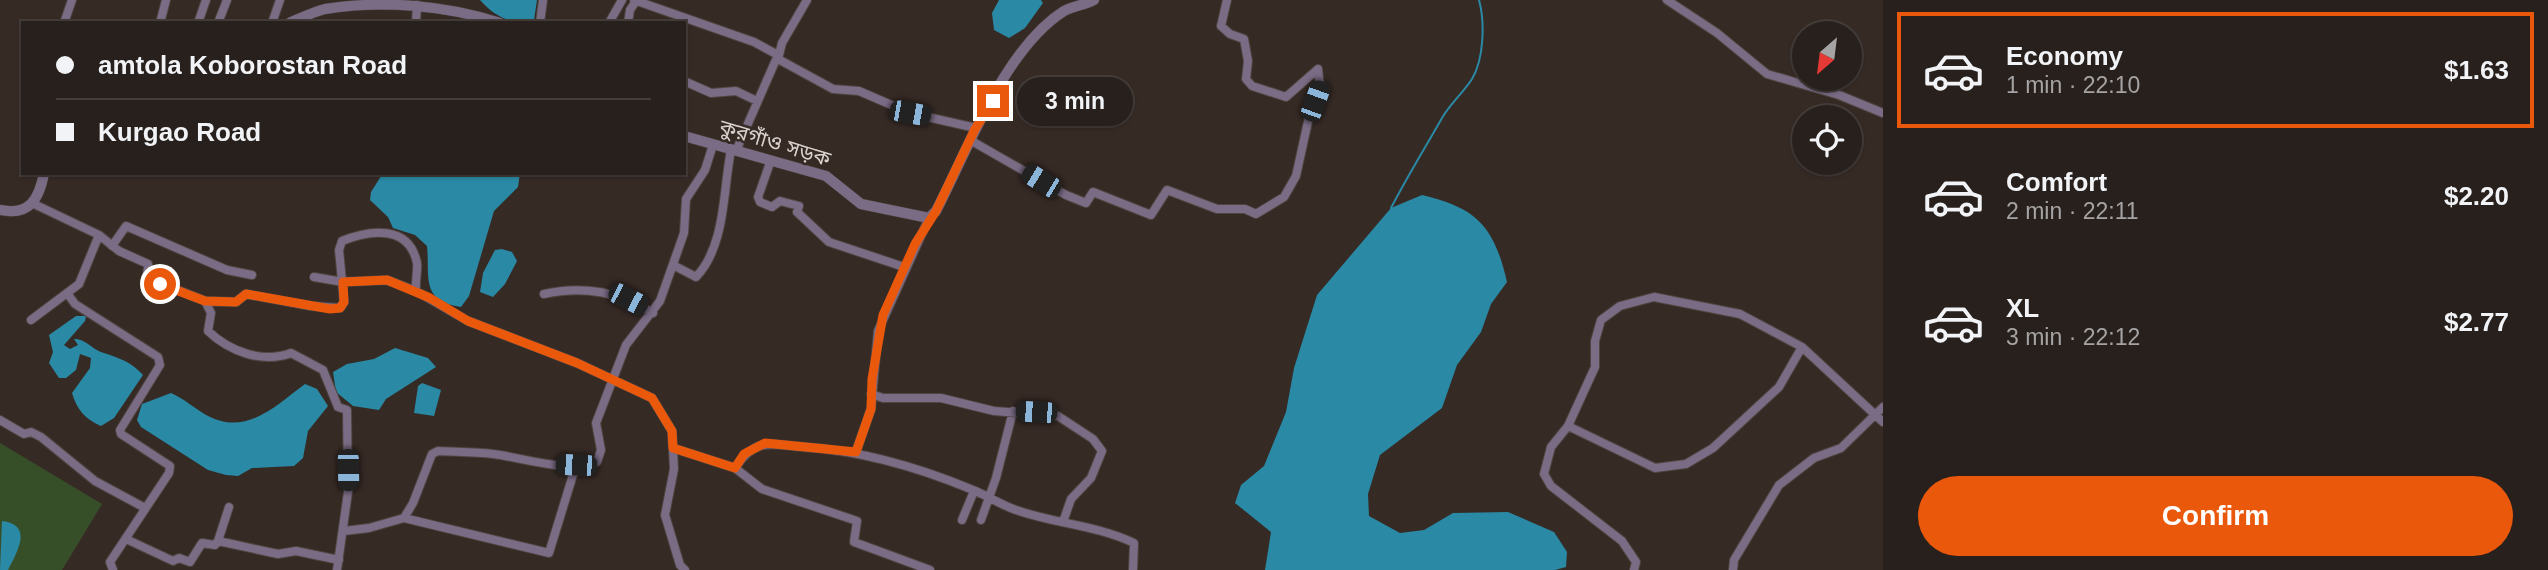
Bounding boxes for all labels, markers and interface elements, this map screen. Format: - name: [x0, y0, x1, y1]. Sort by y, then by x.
- north arrow: [1792, 21, 1862, 91]
- map controls: [1792, 21, 1862, 175]
- icon: car: [1922, 39, 1985, 102]
- text: Economy: [2006, 41, 2123, 71]
- text: amtola Koborostan Road: [98, 50, 407, 80]
- text: $1.63: [2444, 55, 2509, 85]
- text: 1 min · 22:10: [2006, 72, 2140, 98]
- callout: 3 min: [1018, 76, 1133, 126]
- car: [1298, 78, 1333, 124]
- route end: [977, 85, 1009, 117]
- text: 3 min: [1045, 88, 1105, 114]
- car: [888, 99, 933, 127]
- button: locate: [1792, 105, 1862, 175]
- street label: কুরগাঁও সড়ক: [716, 114, 834, 172]
- text: Kurgao Road: [98, 117, 261, 147]
- car: [1018, 161, 1065, 201]
- icon: car: [1922, 165, 1985, 228]
- text: Comfort: [2006, 167, 2107, 197]
- text: $2.20: [2444, 181, 2509, 211]
- text: 2 min · 22:11: [2006, 198, 2139, 224]
- route start: [144, 268, 176, 300]
- car: [605, 280, 652, 318]
- icon: car: [1922, 291, 1985, 354]
- text: XL: [2006, 293, 2039, 323]
- text: $2.77: [2444, 307, 2509, 337]
- text: 3 min · 22:12: [2006, 324, 2140, 350]
- car: [1015, 400, 1058, 424]
- car: [338, 449, 359, 491]
- car: [555, 454, 598, 476]
- button: Confirm: [1918, 476, 2513, 556]

